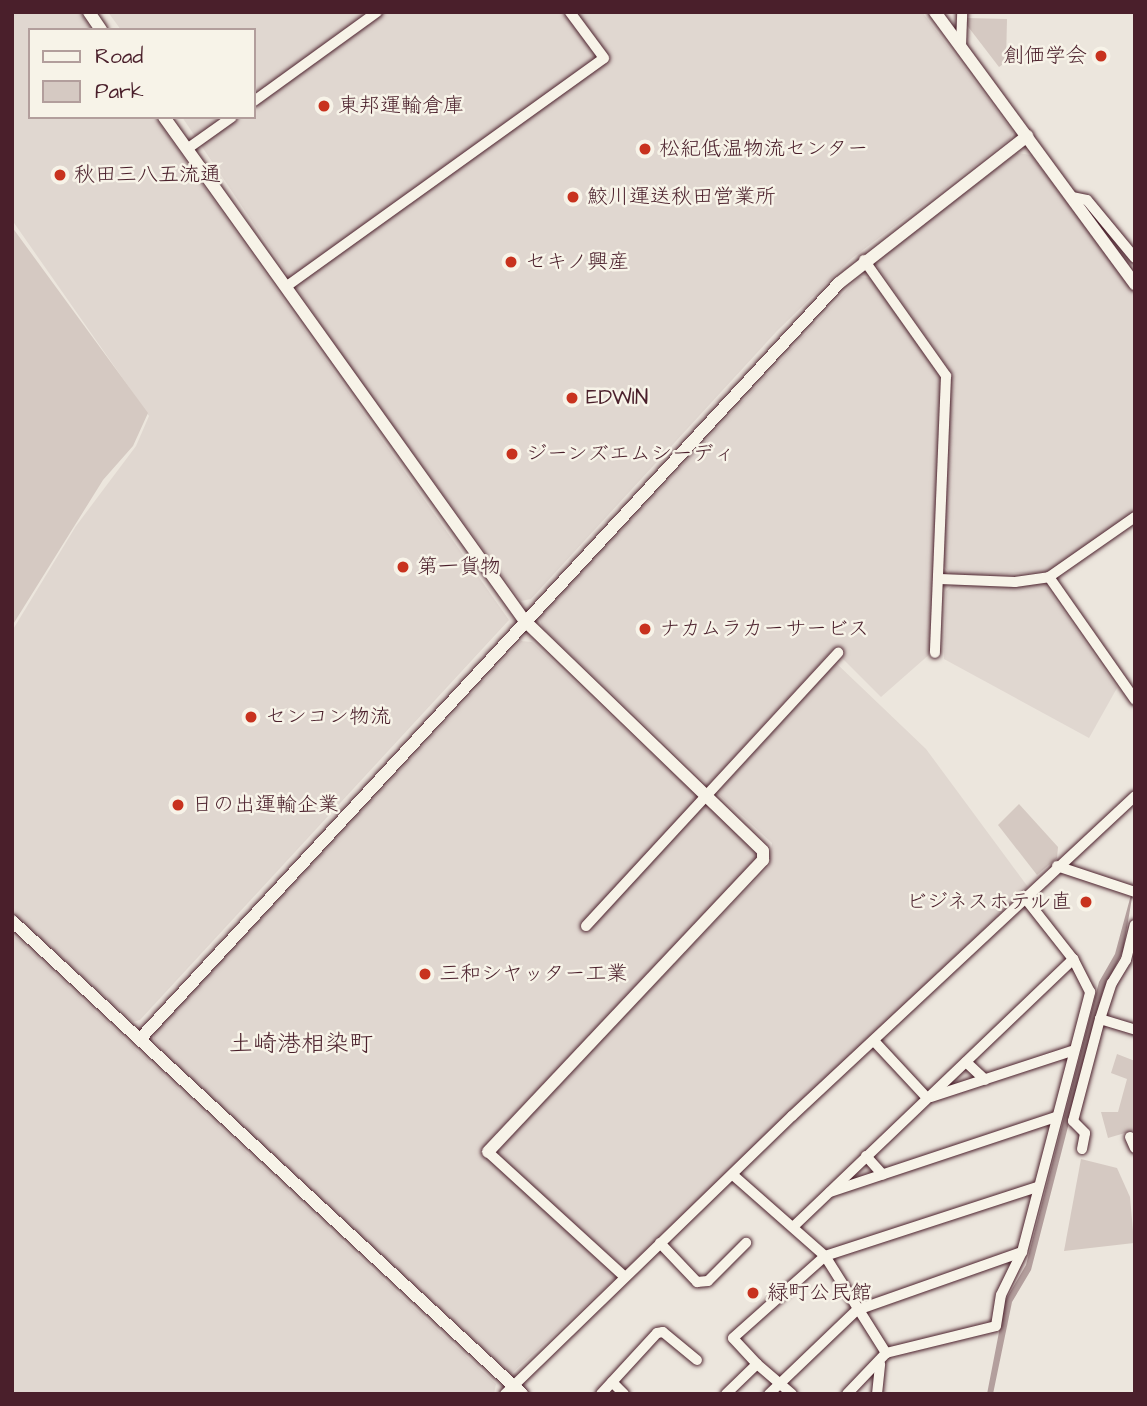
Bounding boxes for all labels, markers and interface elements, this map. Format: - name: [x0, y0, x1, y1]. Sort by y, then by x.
- legend: [28, 28, 256, 119]
- text: Road: [95, 42, 143, 71]
- place label: 創価学会: [1003, 43, 1087, 69]
- marker: 創価学会: [1093, 48, 1109, 64]
- text: Park: [95, 77, 144, 106]
- place label: 東邦運輸倉庫: [338, 93, 464, 119]
- marker: 東邦運輸倉庫: [316, 98, 332, 114]
- place label: 松紀低温物流センター: [659, 136, 869, 162]
- marker: 松紀低温物流センター: [637, 141, 653, 157]
- place label: 秋田三八五流通: [74, 162, 221, 188]
- marker: 秋田三八五流通: [52, 167, 68, 183]
- place label: 鮫川運送秋田営業所: [587, 184, 776, 210]
- marker: 鮫川運送秋田営業所: [565, 189, 581, 205]
- place label: セキノ興産: [525, 249, 630, 275]
- marker: セキノ興産: [503, 254, 519, 270]
- place label: EDWIN: [586, 385, 648, 411]
- marker: EDWIN: [564, 390, 580, 406]
- place label: ジーンズエムシーディ: [526, 441, 736, 467]
- marker: ジーンズエムシーディ: [504, 446, 520, 462]
- place label: 第一貨物: [417, 554, 501, 580]
- marker: 第一貨物: [395, 559, 411, 575]
- place label: ナカムラカーサービス: [659, 616, 869, 642]
- marker: ナカムラカーサービス: [637, 621, 653, 637]
- place label: センコン物流: [265, 704, 391, 730]
- marker: センコン物流: [243, 709, 259, 725]
- place label: 日の出運輸企業: [192, 792, 339, 818]
- marker: 日の出運輸企業: [170, 797, 186, 813]
- place label: ビジネスホテル直: [904, 889, 1072, 915]
- marker: ビジネスホテル直: [1078, 894, 1094, 910]
- place label: 三和シヤッター工業: [439, 961, 628, 987]
- marker: 三和シヤッター工業: [417, 966, 433, 982]
- district label: 土崎港相染町: [229, 1031, 373, 1059]
- place label: 緑町公民館: [767, 1280, 872, 1306]
- marker: 緑町公民館: [745, 1285, 761, 1301]

